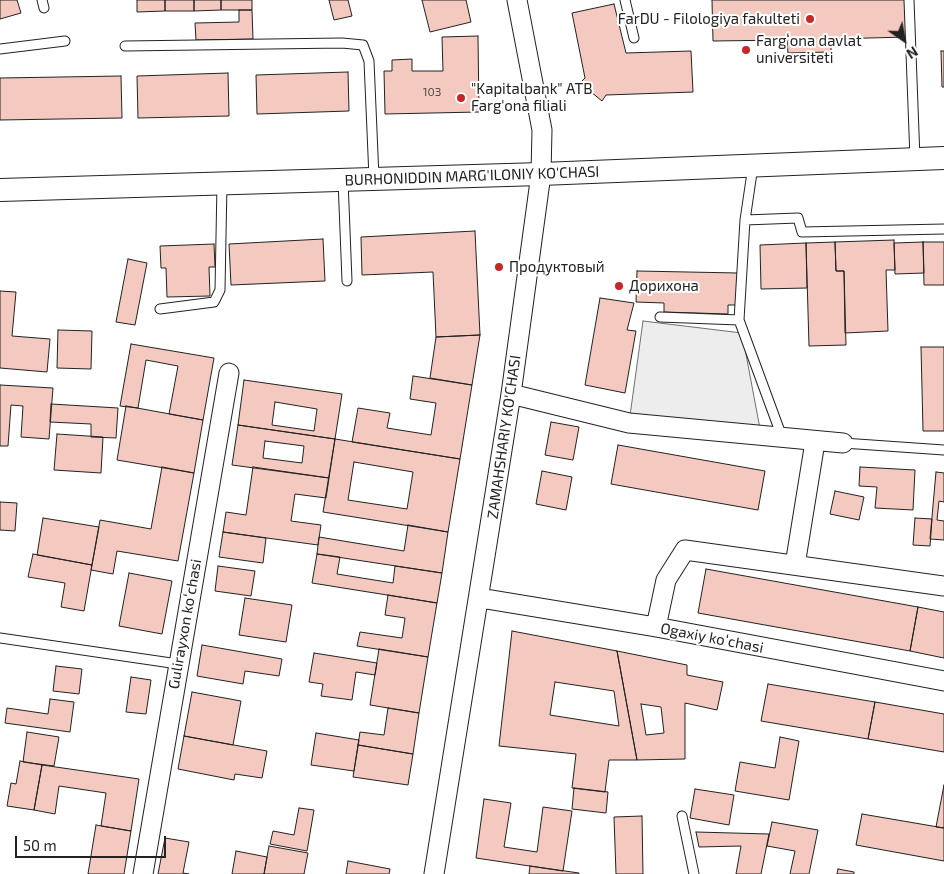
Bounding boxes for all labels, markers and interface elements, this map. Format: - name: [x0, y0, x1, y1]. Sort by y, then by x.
- place label: FarDU - Filologiya fakulteti: [618, 10, 800, 28]
- marker: FarDU - Filologiya fakulteti: [804, 13, 816, 25]
- north arrow: [879, 15, 929, 65]
- place label: Fargʻona davlat universiteti: [756, 32, 862, 67]
- text: N: [904, 43, 921, 63]
- marker: Fargʻona davlat universiteti: [740, 44, 752, 56]
- place label: "Kapitalbank" АТB Farg'ona filiali: [471, 80, 592, 115]
- house number: 103: [423, 85, 441, 99]
- marker: "Kapitalbank" АТB Farg'ona filiali: [455, 92, 467, 104]
- street label: BURHONIDDIN MARG'ILONIY KO'CHASI: [344, 163, 600, 189]
- place label: Продуктовый: [509, 258, 605, 276]
- marker: Продуктовый: [493, 261, 505, 273]
- place label: Дорихона: [629, 277, 699, 295]
- marker: Дорихона: [613, 280, 625, 292]
- street label: ZAMAHSHARIY KO'CHASI: [484, 354, 524, 520]
- street label: Gulirayxon koʻchasi: [165, 558, 205, 690]
- street label: Ogaxiy koʻchasi: [659, 619, 765, 657]
- scale bar: [18, 826, 169, 858]
- text: 50 m: [23, 836, 57, 854]

